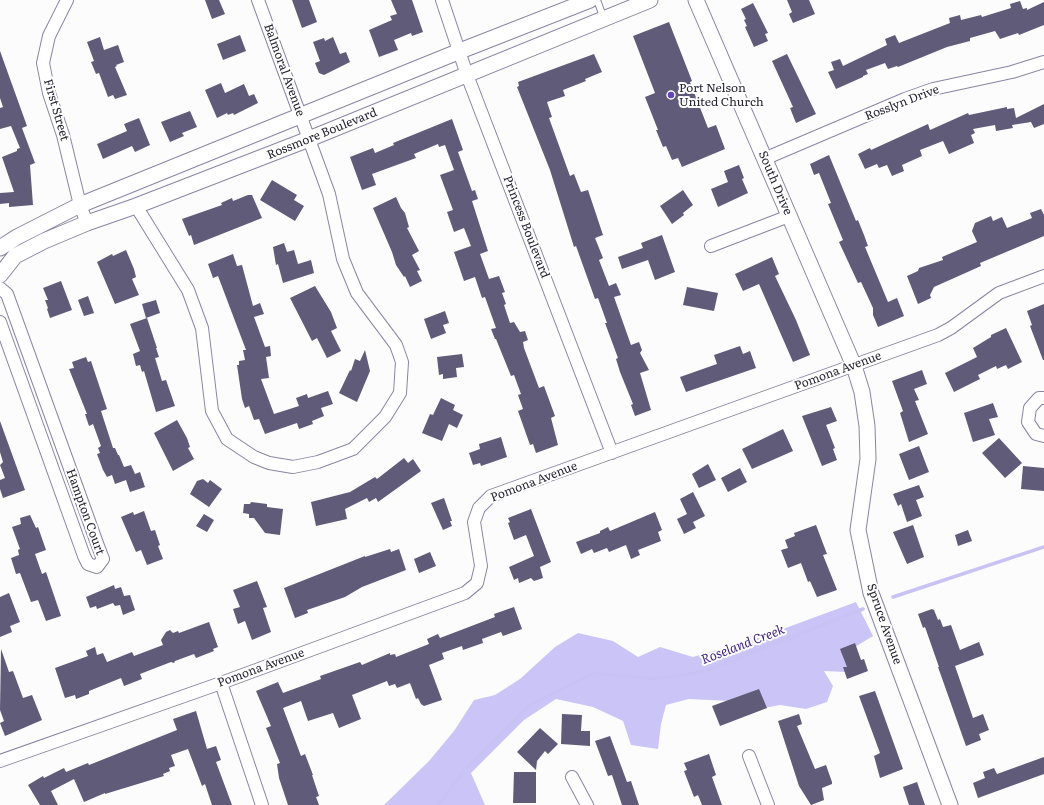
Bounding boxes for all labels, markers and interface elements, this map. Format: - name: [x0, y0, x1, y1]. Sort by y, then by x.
- street label: Balmoral Avenue: [261, 22, 307, 118]
- street label: First Street: [40, 77, 72, 143]
- place label: Port Nelson United Church: [679, 81, 764, 109]
- street label: Rosslyn Drive: [863, 82, 941, 124]
- marker: Port Nelson United Church: [666, 90, 676, 100]
- street label: Rossmore Boulevard: [265, 105, 379, 163]
- street label: South Drive: [755, 149, 795, 217]
- street label: Princess Boulevard: [500, 174, 552, 280]
- street label: Pomona Avenue: [793, 349, 883, 393]
- street label: Pomona Avenue: [489, 459, 579, 505]
- street label: Hampton Court: [63, 467, 107, 557]
- street label: Spruce Avenue: [863, 582, 905, 666]
- water label: Roseland Creek: [699, 622, 787, 668]
- street label: Pomona Avenue: [216, 646, 306, 690]

